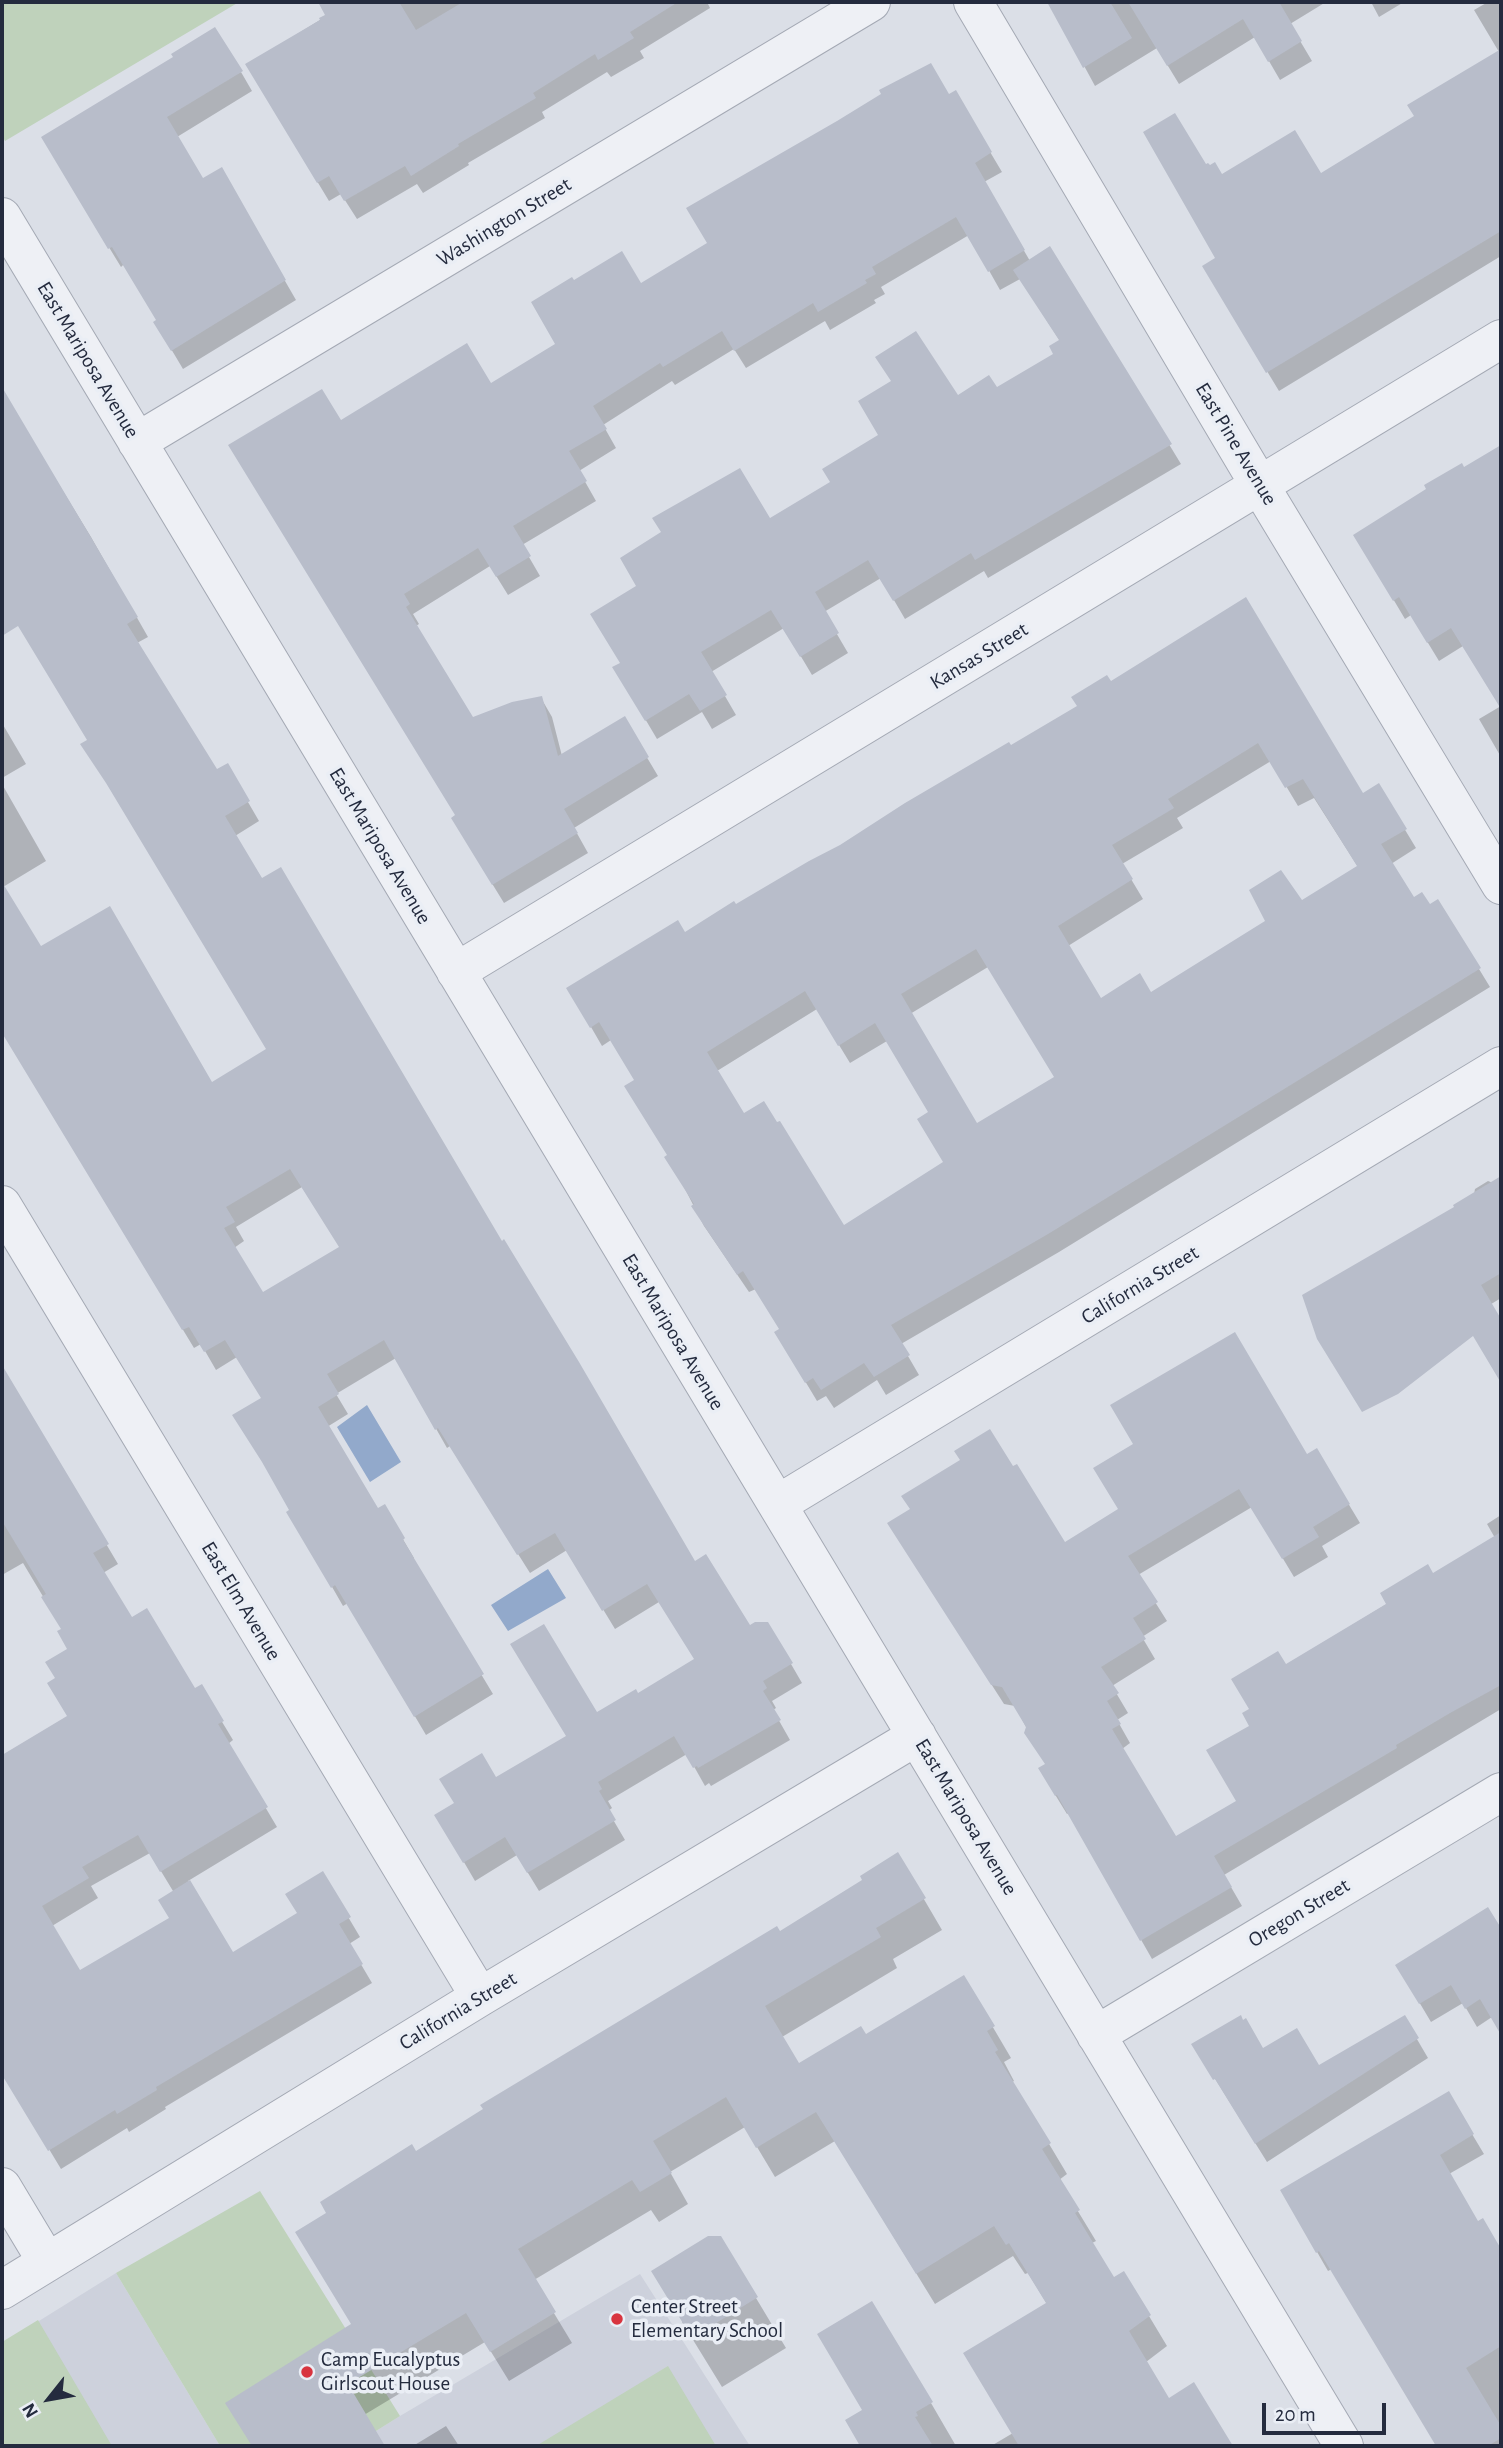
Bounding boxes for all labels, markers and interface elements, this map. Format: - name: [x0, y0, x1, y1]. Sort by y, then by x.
- street label: Washington Street: [432, 172, 576, 272]
- street label: East Mariposa Avenue: [31, 277, 145, 443]
- street label: East Pine Avenue: [1190, 378, 1282, 510]
- street label: Kansas Street: [925, 617, 1033, 695]
- street label: East Mariposa Avenue: [323, 763, 437, 929]
- street label: California Street: [1077, 1240, 1203, 1330]
- street label: East Mariposa Avenue: [616, 1249, 730, 1415]
- street label: East Elm Avenue: [196, 1537, 286, 1665]
- street label: East Mariposa Avenue: [909, 1734, 1023, 1900]
- street label: Oregon Street: [1244, 1873, 1354, 1953]
- street label: California Street: [395, 1966, 521, 2056]
- place label: Center Street Elementary School: [631, 2294, 783, 2344]
- marker: Center Street Elementary School: [609, 2311, 625, 2327]
- place label: Camp Eucalyptus Girlscout House: [321, 2347, 460, 2397]
- north arrow: [14, 2364, 84, 2434]
- marker: Camp Eucalyptus Girlscout House: [299, 2364, 315, 2380]
- scale bar: [1265, 2388, 1389, 2432]
- text: N: [19, 2400, 42, 2421]
- text: 20 m: [1275, 2404, 1316, 2425]

